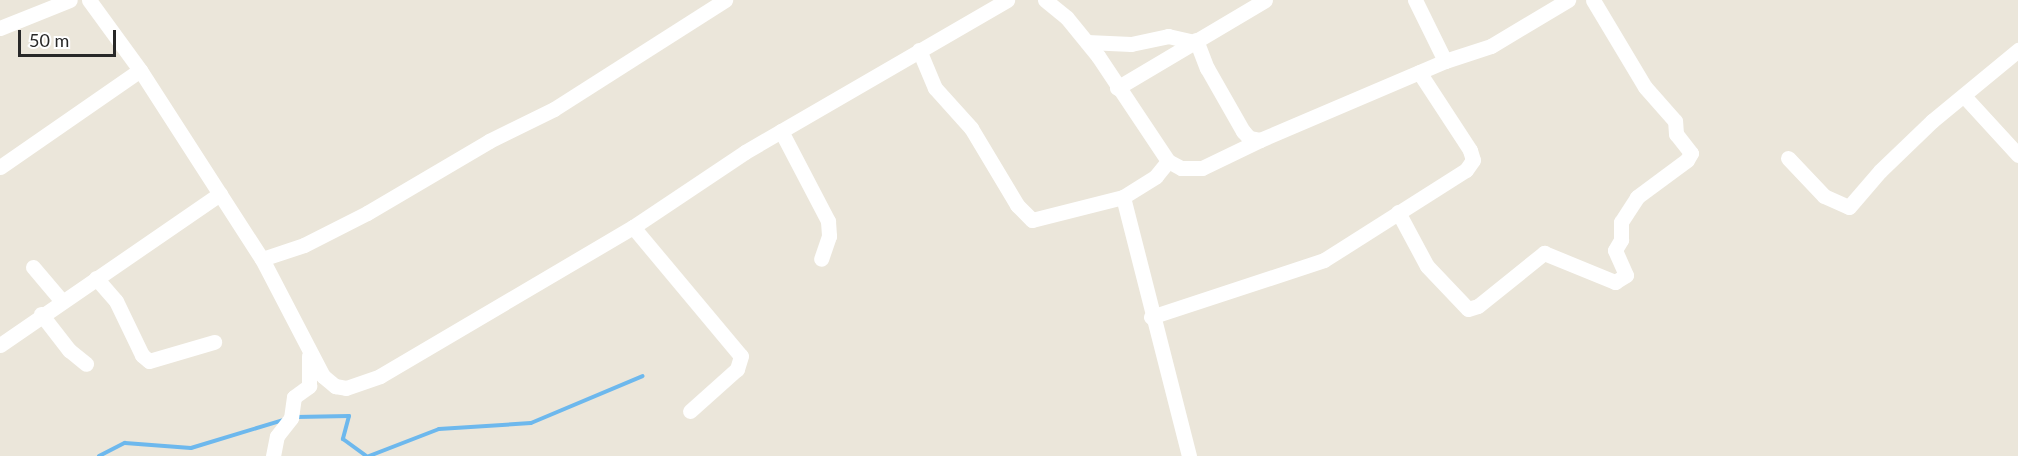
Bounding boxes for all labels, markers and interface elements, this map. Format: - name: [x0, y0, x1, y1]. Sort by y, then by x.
- scale bar: [21, 18, 118, 56]
- text: 50 m: [29, 29, 69, 51]

